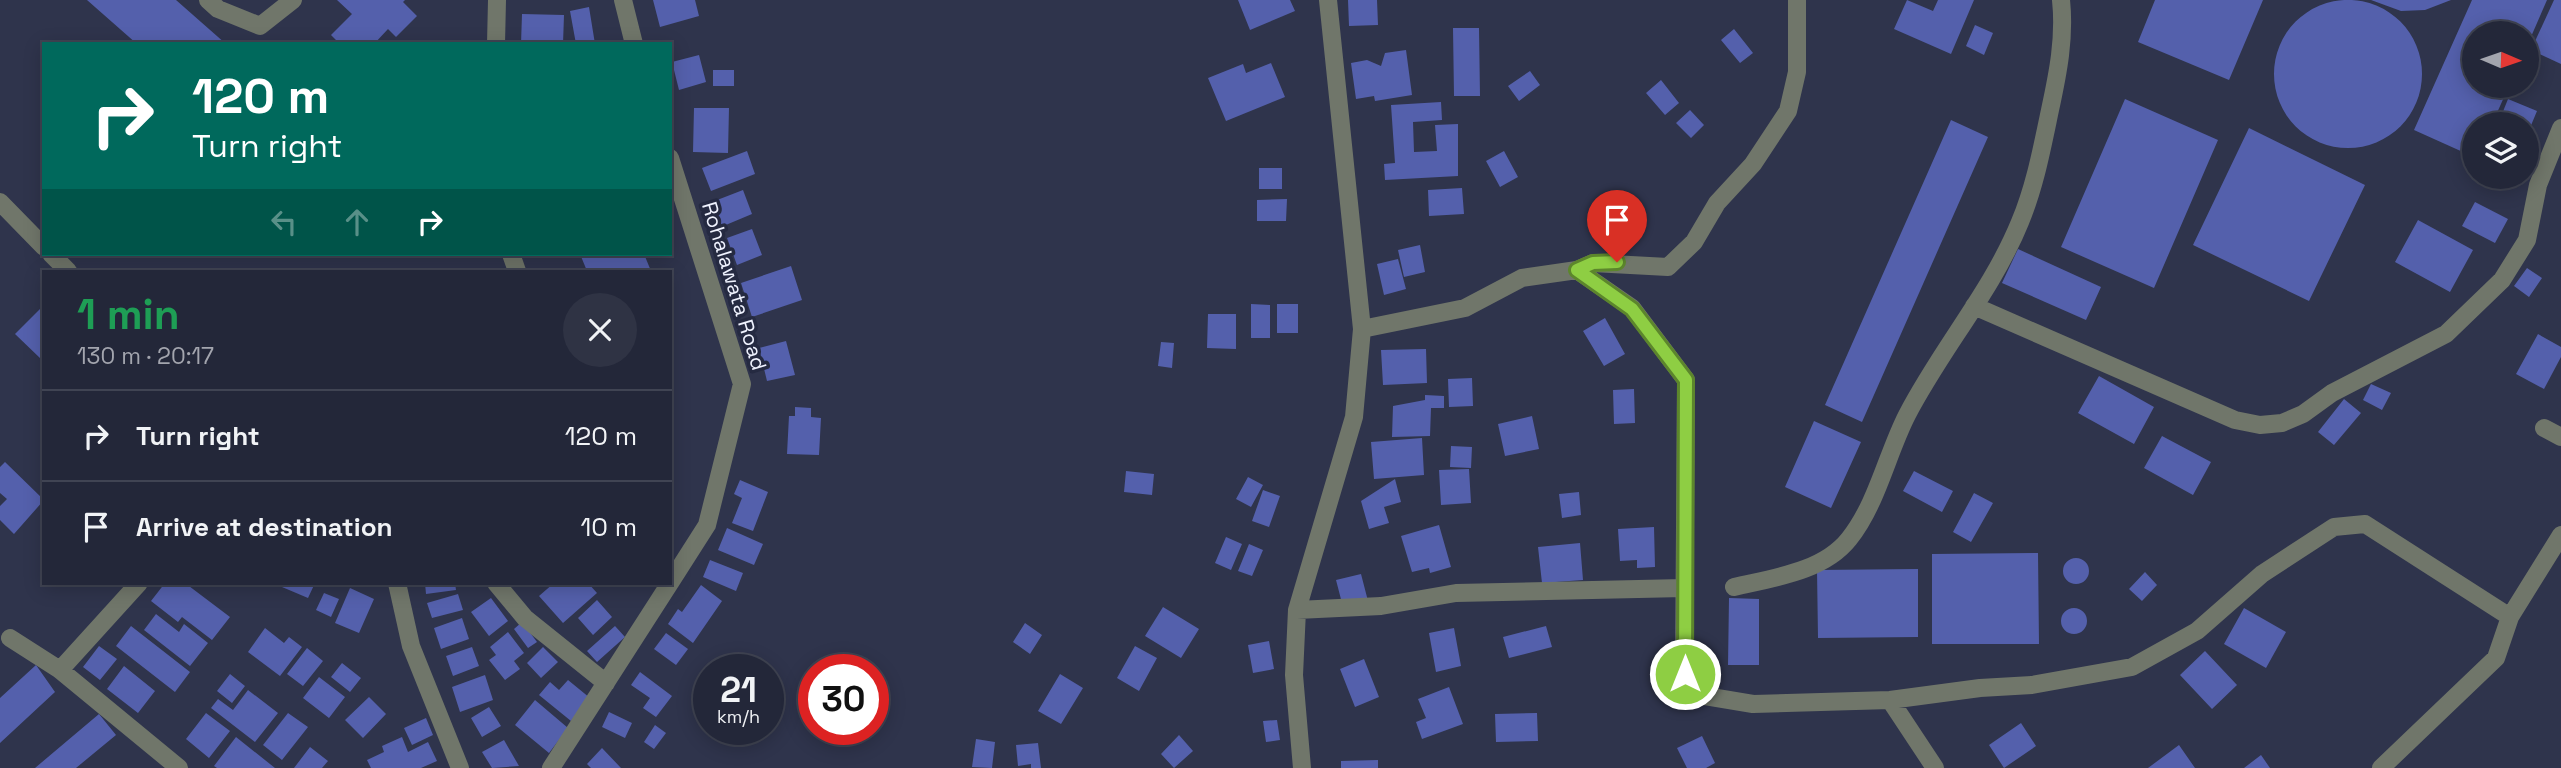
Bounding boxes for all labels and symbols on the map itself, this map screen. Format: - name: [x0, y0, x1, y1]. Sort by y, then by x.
- north arrow: [2462, 21, 2539, 98]
- pin: [1587, 190, 1647, 262]
- street label: Rohalawata Road: [696, 198, 773, 373]
- position arrow: [1648, 637, 1722, 711]
- speed limit sign: 30: [798, 654, 889, 745]

